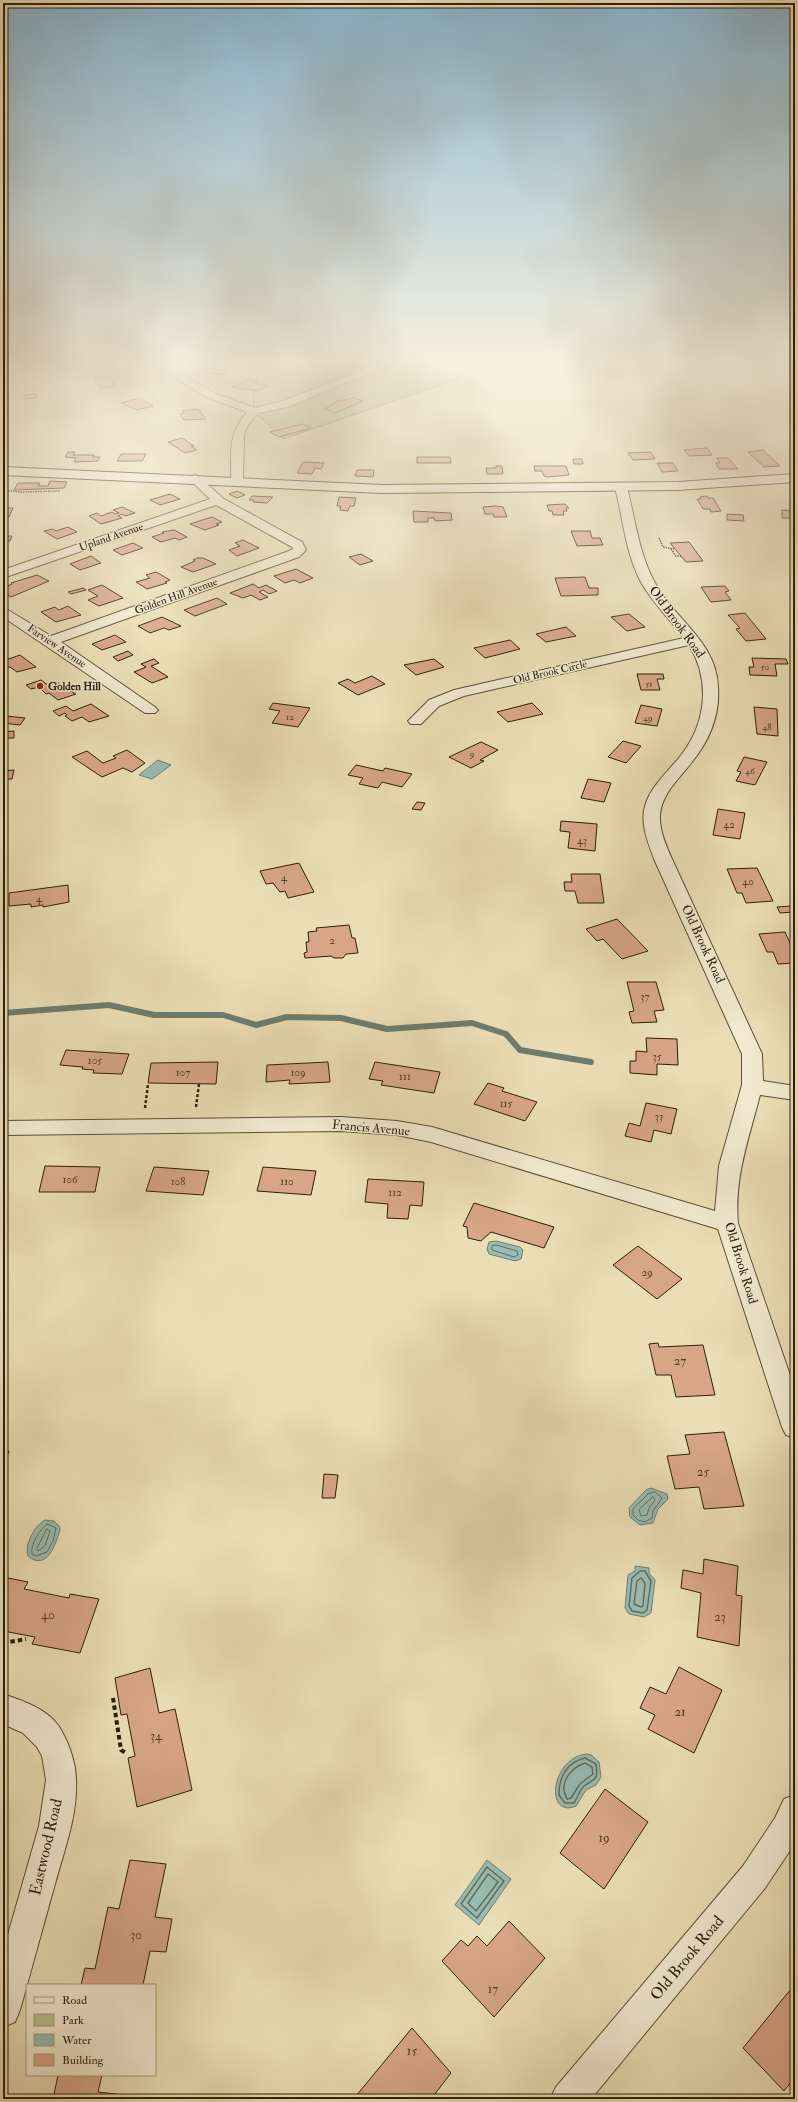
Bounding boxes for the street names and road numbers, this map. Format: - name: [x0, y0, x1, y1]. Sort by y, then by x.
- street label: Upland Avenue: [77, 520, 145, 555]
- street label: Golden Hill Avenue: [133, 575, 219, 617]
- street label: Old Brook Road: [646, 583, 709, 661]
- street label: Farview Avenue: [25, 621, 89, 671]
- street label: Old Brook Circle: [512, 657, 589, 687]
- street label: Old Brook Road: [678, 902, 728, 986]
- street label: Francis Avenue: [331, 1117, 411, 1139]
- street label: Old Brook Road: [721, 1220, 761, 1306]
- street label: Eastwood Road: [25, 1797, 67, 1897]
- street label: Old Brook Road: [646, 1912, 728, 2004]

